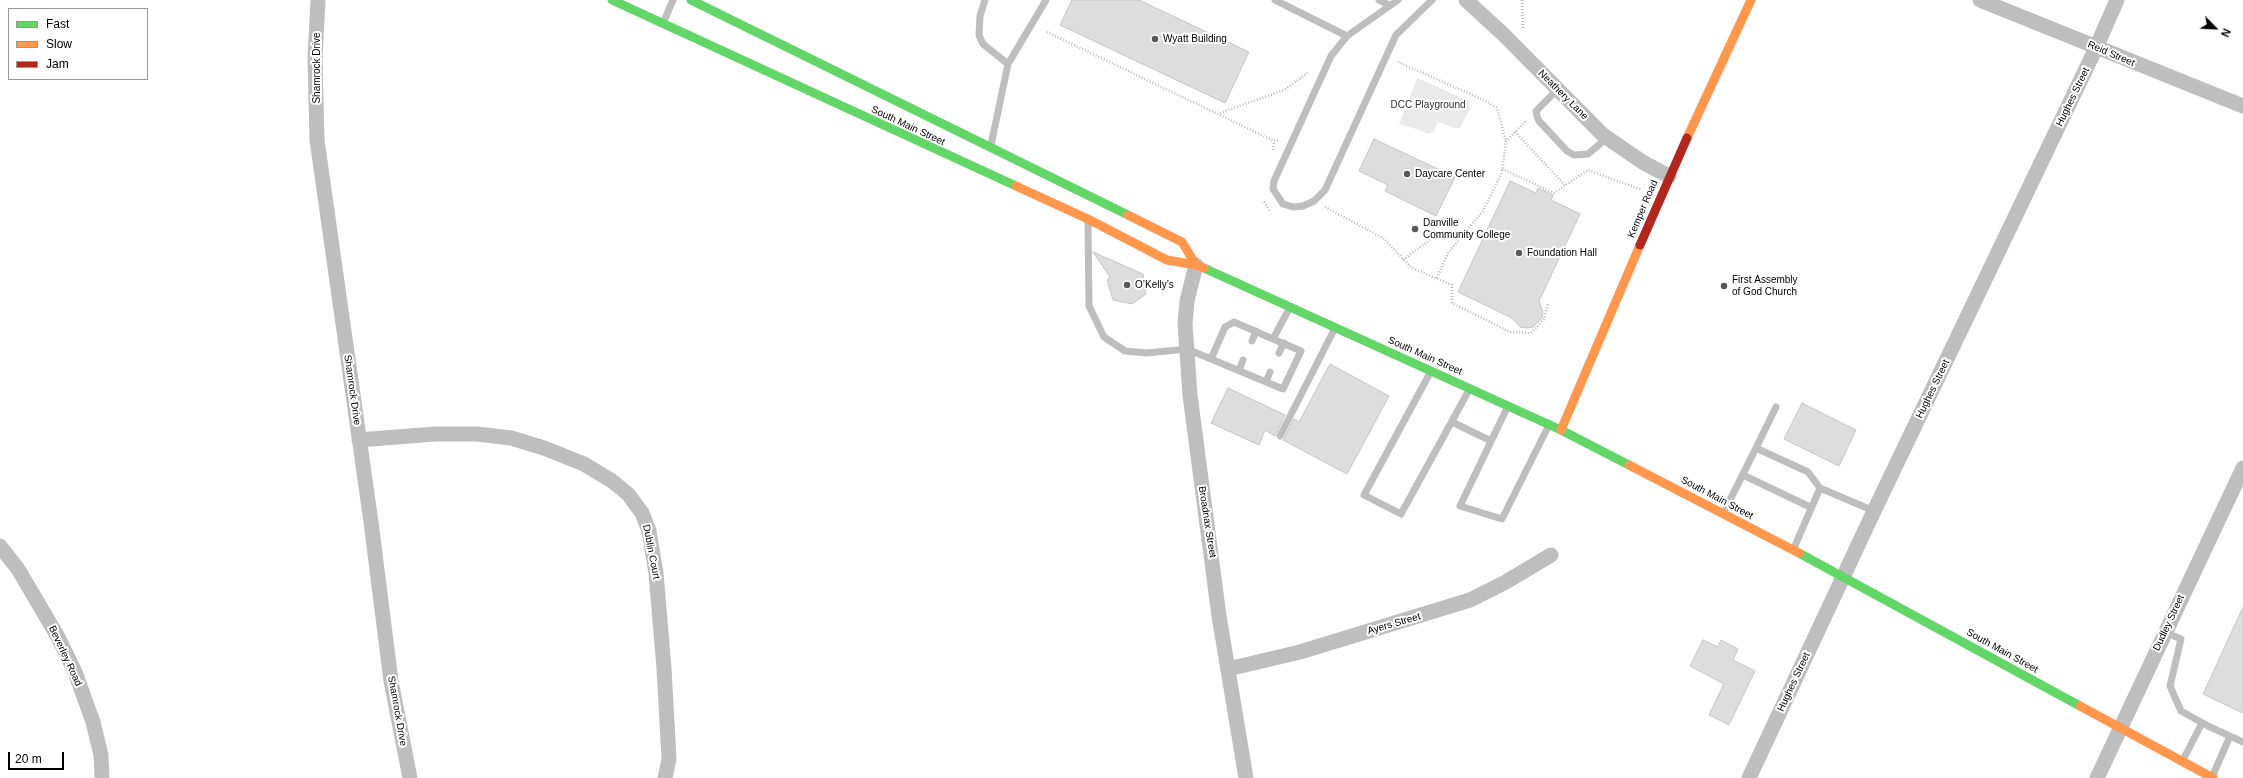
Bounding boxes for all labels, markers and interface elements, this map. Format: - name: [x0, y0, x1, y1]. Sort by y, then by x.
- legend: [8, 8, 148, 80]
- north arrow: [2195, 8, 2235, 48]
- text: Fast: [46, 17, 69, 31]
- text: N: [2219, 27, 2233, 39]
- street label: Shamrock Drive: [311, 32, 323, 104]
- place label: Wyatt Building: [1163, 33, 1227, 45]
- marker: Wyatt Building: [1150, 34, 1160, 44]
- text: Slow: [46, 37, 72, 51]
- street label: Reid Street: [2086, 39, 2136, 69]
- text: Jam: [46, 57, 69, 71]
- street label: Hughes Street: [2054, 66, 2092, 128]
- street label: Neathery Lane: [1536, 68, 1590, 122]
- park label: DCC Playground: [1390, 99, 1466, 111]
- street label: South Main Street: [869, 104, 947, 148]
- place label: Daycare Center: [1415, 168, 1485, 180]
- marker: Daycare Center: [1402, 169, 1412, 179]
- street label: Kemper Road: [1625, 178, 1661, 240]
- place label: Danville Community College: [1423, 217, 1510, 240]
- marker: Danville Community College: [1410, 224, 1420, 234]
- place label: Foundation Hall: [1527, 247, 1597, 259]
- marker: Foundation Hall: [1514, 248, 1524, 258]
- place label: First Assembly of God Church: [1732, 274, 1798, 298]
- place label: O’Kelly’s: [1135, 279, 1174, 291]
- marker: O’Kelly’s: [1122, 280, 1132, 290]
- marker: First Assembly of God Church: [1719, 281, 1729, 291]
- street label: South Main Street: [1386, 334, 1464, 378]
- street label: Shamrock Drive: [341, 354, 363, 426]
- street label: Hughes Street: [1914, 358, 1952, 420]
- street label: South Main Street: [1679, 474, 1755, 522]
- street label: Broadnax Street: [1195, 485, 1219, 559]
- street label: Dublin Court: [640, 524, 662, 580]
- street label: Dudley Street: [2151, 593, 2187, 653]
- street label: Ayers Street: [1366, 611, 1422, 637]
- street label: Beverley Road: [46, 624, 84, 688]
- street label: South Main Street: [1964, 626, 2040, 676]
- street label: Hughes Street: [1775, 650, 1813, 714]
- street label: Shamrock Drive: [385, 675, 409, 747]
- scale bar: [10, 744, 66, 770]
- text: 20 m: [15, 752, 42, 766]

